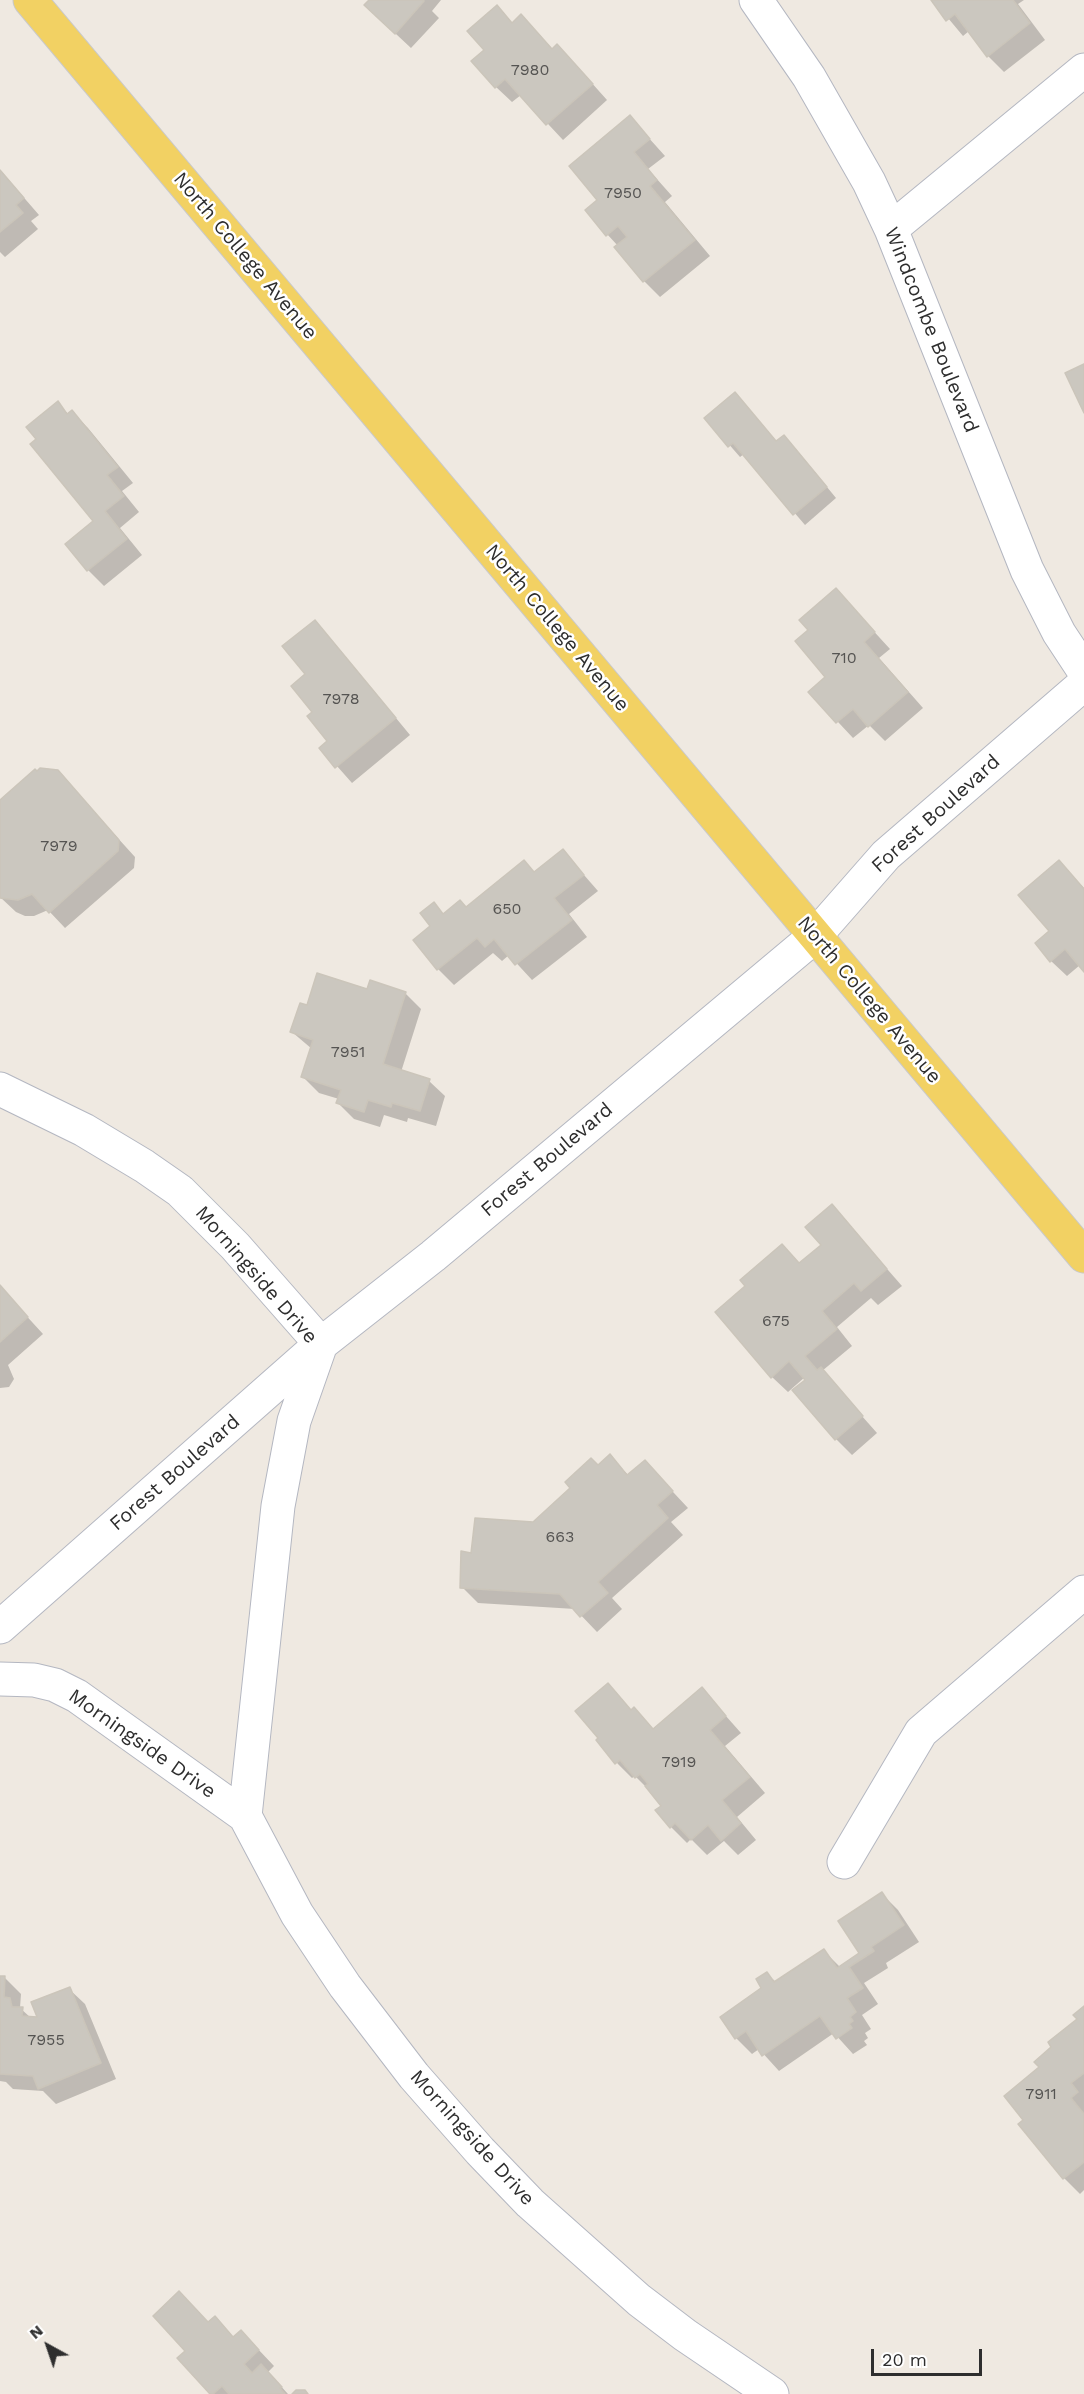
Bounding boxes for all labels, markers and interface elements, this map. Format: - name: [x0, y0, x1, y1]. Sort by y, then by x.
- house number: 7980: [511, 60, 549, 80]
- street label: North College Avenue: [168, 168, 322, 344]
- house number: 7950: [604, 183, 642, 203]
- street label: Windcombe Boulevard: [879, 224, 983, 436]
- street label: North College Avenue: [480, 540, 634, 716]
- house number: 710: [831, 648, 857, 668]
- house number: 7978: [322, 689, 360, 709]
- street label: Forest Boulevard: [867, 750, 1005, 878]
- house number: 7979: [40, 836, 78, 856]
- house number: 650: [493, 899, 521, 919]
- street label: North College Avenue: [792, 912, 946, 1088]
- house number: 7951: [331, 1042, 365, 1062]
- street label: Forest Boulevard: [476, 1098, 618, 1222]
- street label: Morningside Drive: [190, 1201, 322, 1349]
- house number: 675: [762, 1311, 790, 1331]
- street label: Forest Boulevard: [105, 1410, 245, 1536]
- house number: 663: [546, 1527, 574, 1547]
- street label: Morningside Drive: [64, 1684, 220, 1804]
- house number: 7919: [662, 1752, 696, 1772]
- house number: 7955: [27, 2030, 65, 2050]
- street label: Morningside Drive: [405, 2065, 539, 2211]
- house number: 7911: [1025, 2084, 1057, 2104]
- north arrow: [18, 2316, 78, 2376]
- text: N: [25, 2321, 47, 2343]
- scale bar: [874, 2337, 985, 2375]
- text: 20 m: [882, 2349, 927, 2370]

